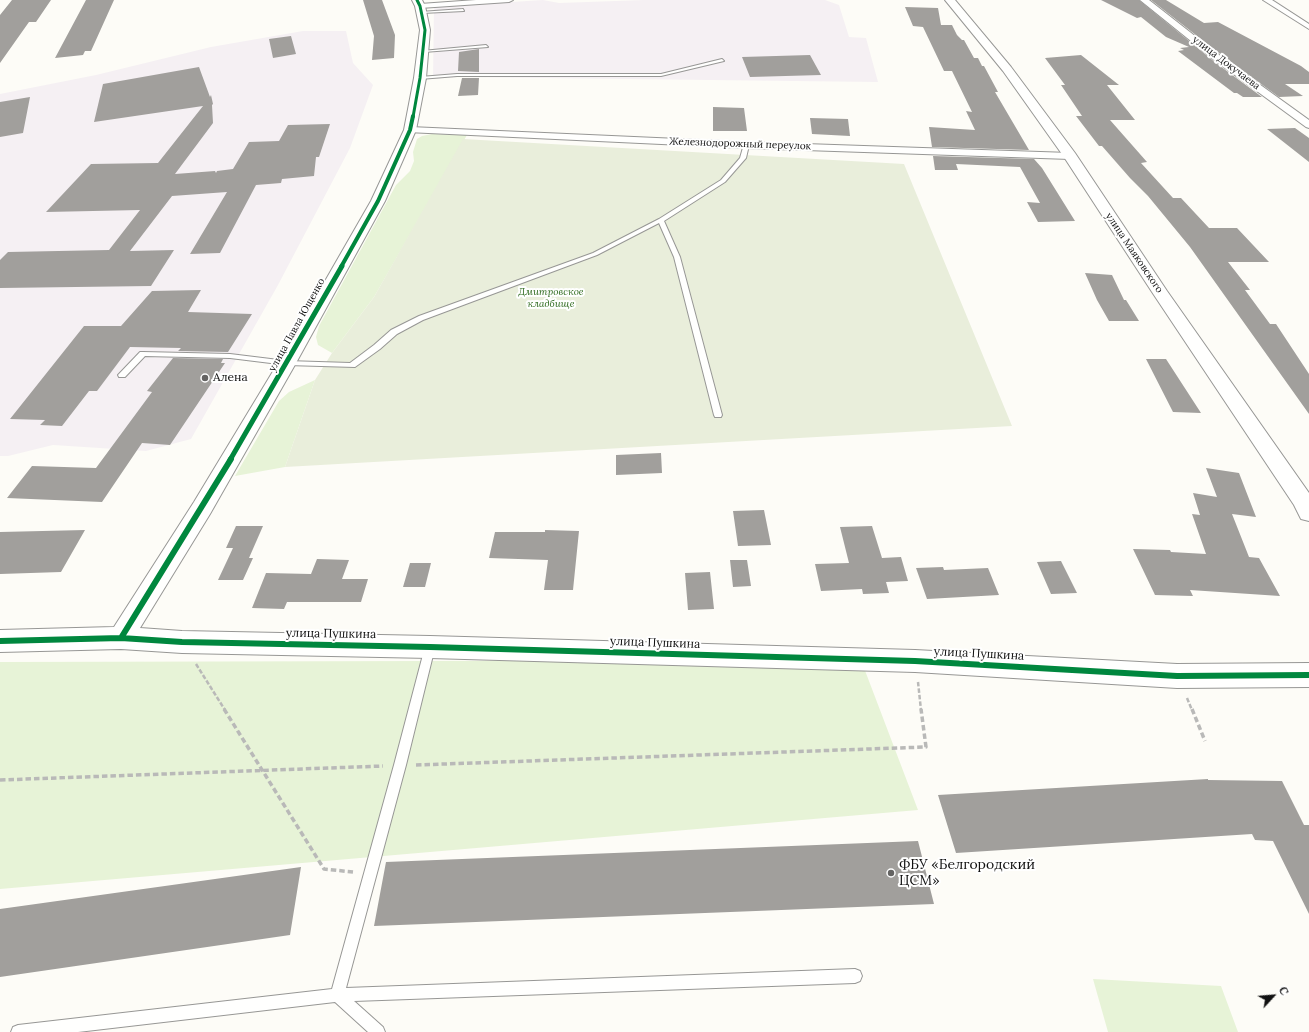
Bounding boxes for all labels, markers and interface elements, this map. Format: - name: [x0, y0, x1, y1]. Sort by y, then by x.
- street label: улица Докучаева: [1190, 34, 1262, 92]
- street label: Железнодорожный переулок: [669, 136, 811, 152]
- street label: улица Маяковского: [1103, 211, 1165, 295]
- street label: улица Павла Ющенко: [266, 276, 328, 374]
- park label: Дмитровское кладбище: [518, 286, 584, 310]
- place label: Алена: [213, 371, 248, 385]
- marker: Алена: [200, 373, 210, 383]
- street label: улица Пушкина: [286, 626, 376, 642]
- street label: улица Пушкина: [610, 634, 700, 652]
- street label: улица Пушкина: [933, 644, 1025, 664]
- place label: ФБУ «Белгородский ЦСМ»: [899, 857, 1035, 890]
- marker: ФБУ «Белгородский ЦСМ»: [886, 868, 896, 878]
- north arrow: [1253, 976, 1293, 1016]
- text: С: [1276, 984, 1292, 997]

